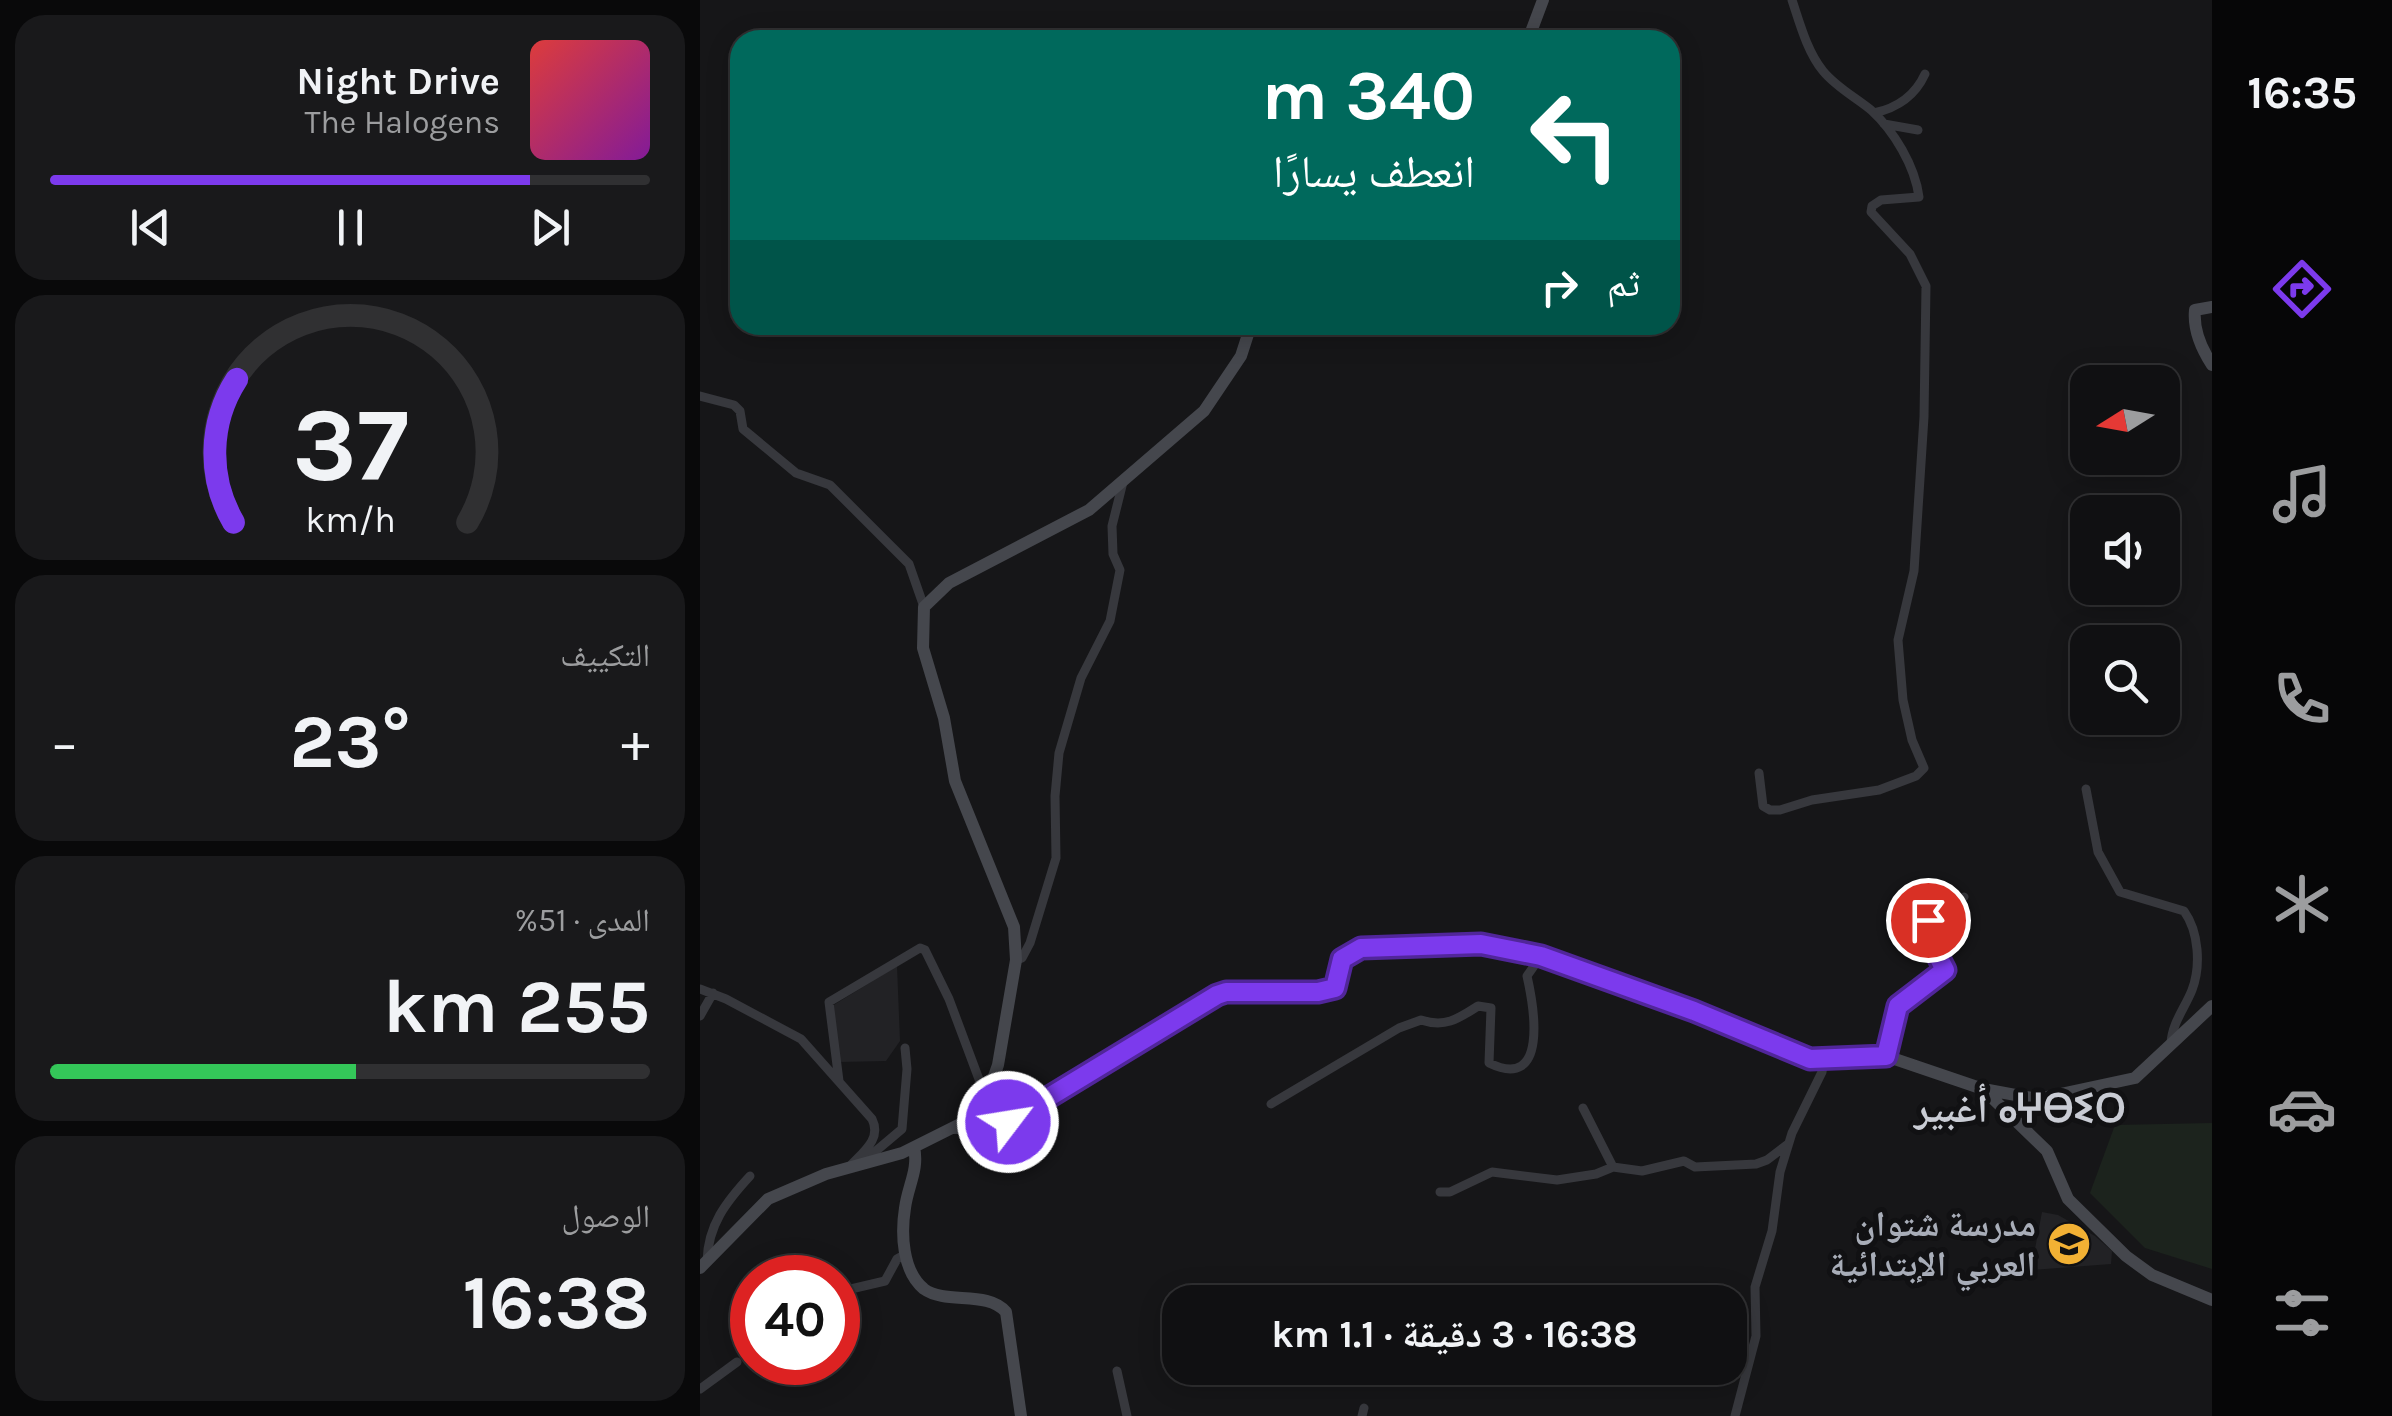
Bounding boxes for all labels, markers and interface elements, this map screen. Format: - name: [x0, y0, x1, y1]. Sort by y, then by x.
- text: 340 m: [1261, 55, 1475, 137]
- text: Night Drive: [297, 59, 500, 104]
- text: 16:35: [2247, 67, 2357, 119]
- icon: left: [1510, 70, 1640, 200]
- text: The Halogens: [305, 104, 500, 141]
- text: انعطف يسارًا: [1273, 146, 1475, 198]
- icon: previous: [123, 200, 178, 255]
- icon: pause: [323, 200, 378, 255]
- icon: next: [523, 200, 578, 255]
- icon: directions: [2267, 254, 2337, 324]
- icon: right: [1532, 260, 1587, 315]
- text: ثم: [1607, 261, 1640, 306]
- north arrow: [2070, 365, 2180, 475]
- map controls: [2070, 365, 2180, 735]
- text: 37: [292, 385, 408, 506]
- icon: music: [2267, 459, 2337, 529]
- button: sound: [2070, 495, 2180, 605]
- text: km/h: [305, 499, 395, 541]
- button: search: [2070, 625, 2180, 735]
- text: التكييف: [560, 637, 650, 674]
- icon: phone: [2267, 664, 2337, 734]
- text: 23°: [289, 698, 411, 786]
- text: −: [50, 711, 79, 775]
- text: +: [621, 711, 650, 775]
- icon: climate: [2267, 869, 2337, 939]
- pin: [1886, 878, 1971, 963]
- icon: arrive: [1901, 893, 1956, 948]
- text: المدى · 51%: [515, 902, 650, 939]
- text: 255 km: [383, 963, 650, 1051]
- position arrow: [956, 1070, 1060, 1174]
- icon: car: [2267, 1074, 2337, 1144]
- district label: أغبير ⴰⵖⴱⵉⵔ: [1912, 1083, 2126, 1132]
- text: الوصول: [561, 1198, 650, 1235]
- place label: مدرسة شتوان العربي الإبتدائية: [1830, 1204, 2036, 1291]
- school or university icon: مدرسة شتوان العربي الإبتدائية: [2046, 1221, 2092, 1267]
- speed limit sign: 40: [730, 1255, 860, 1385]
- text: 16:38: [462, 1259, 650, 1347]
- icon: filters: [2267, 1278, 2337, 1348]
- text: 16:38 · 3 دقيقة · 1.1 km: [1271, 1312, 1638, 1357]

